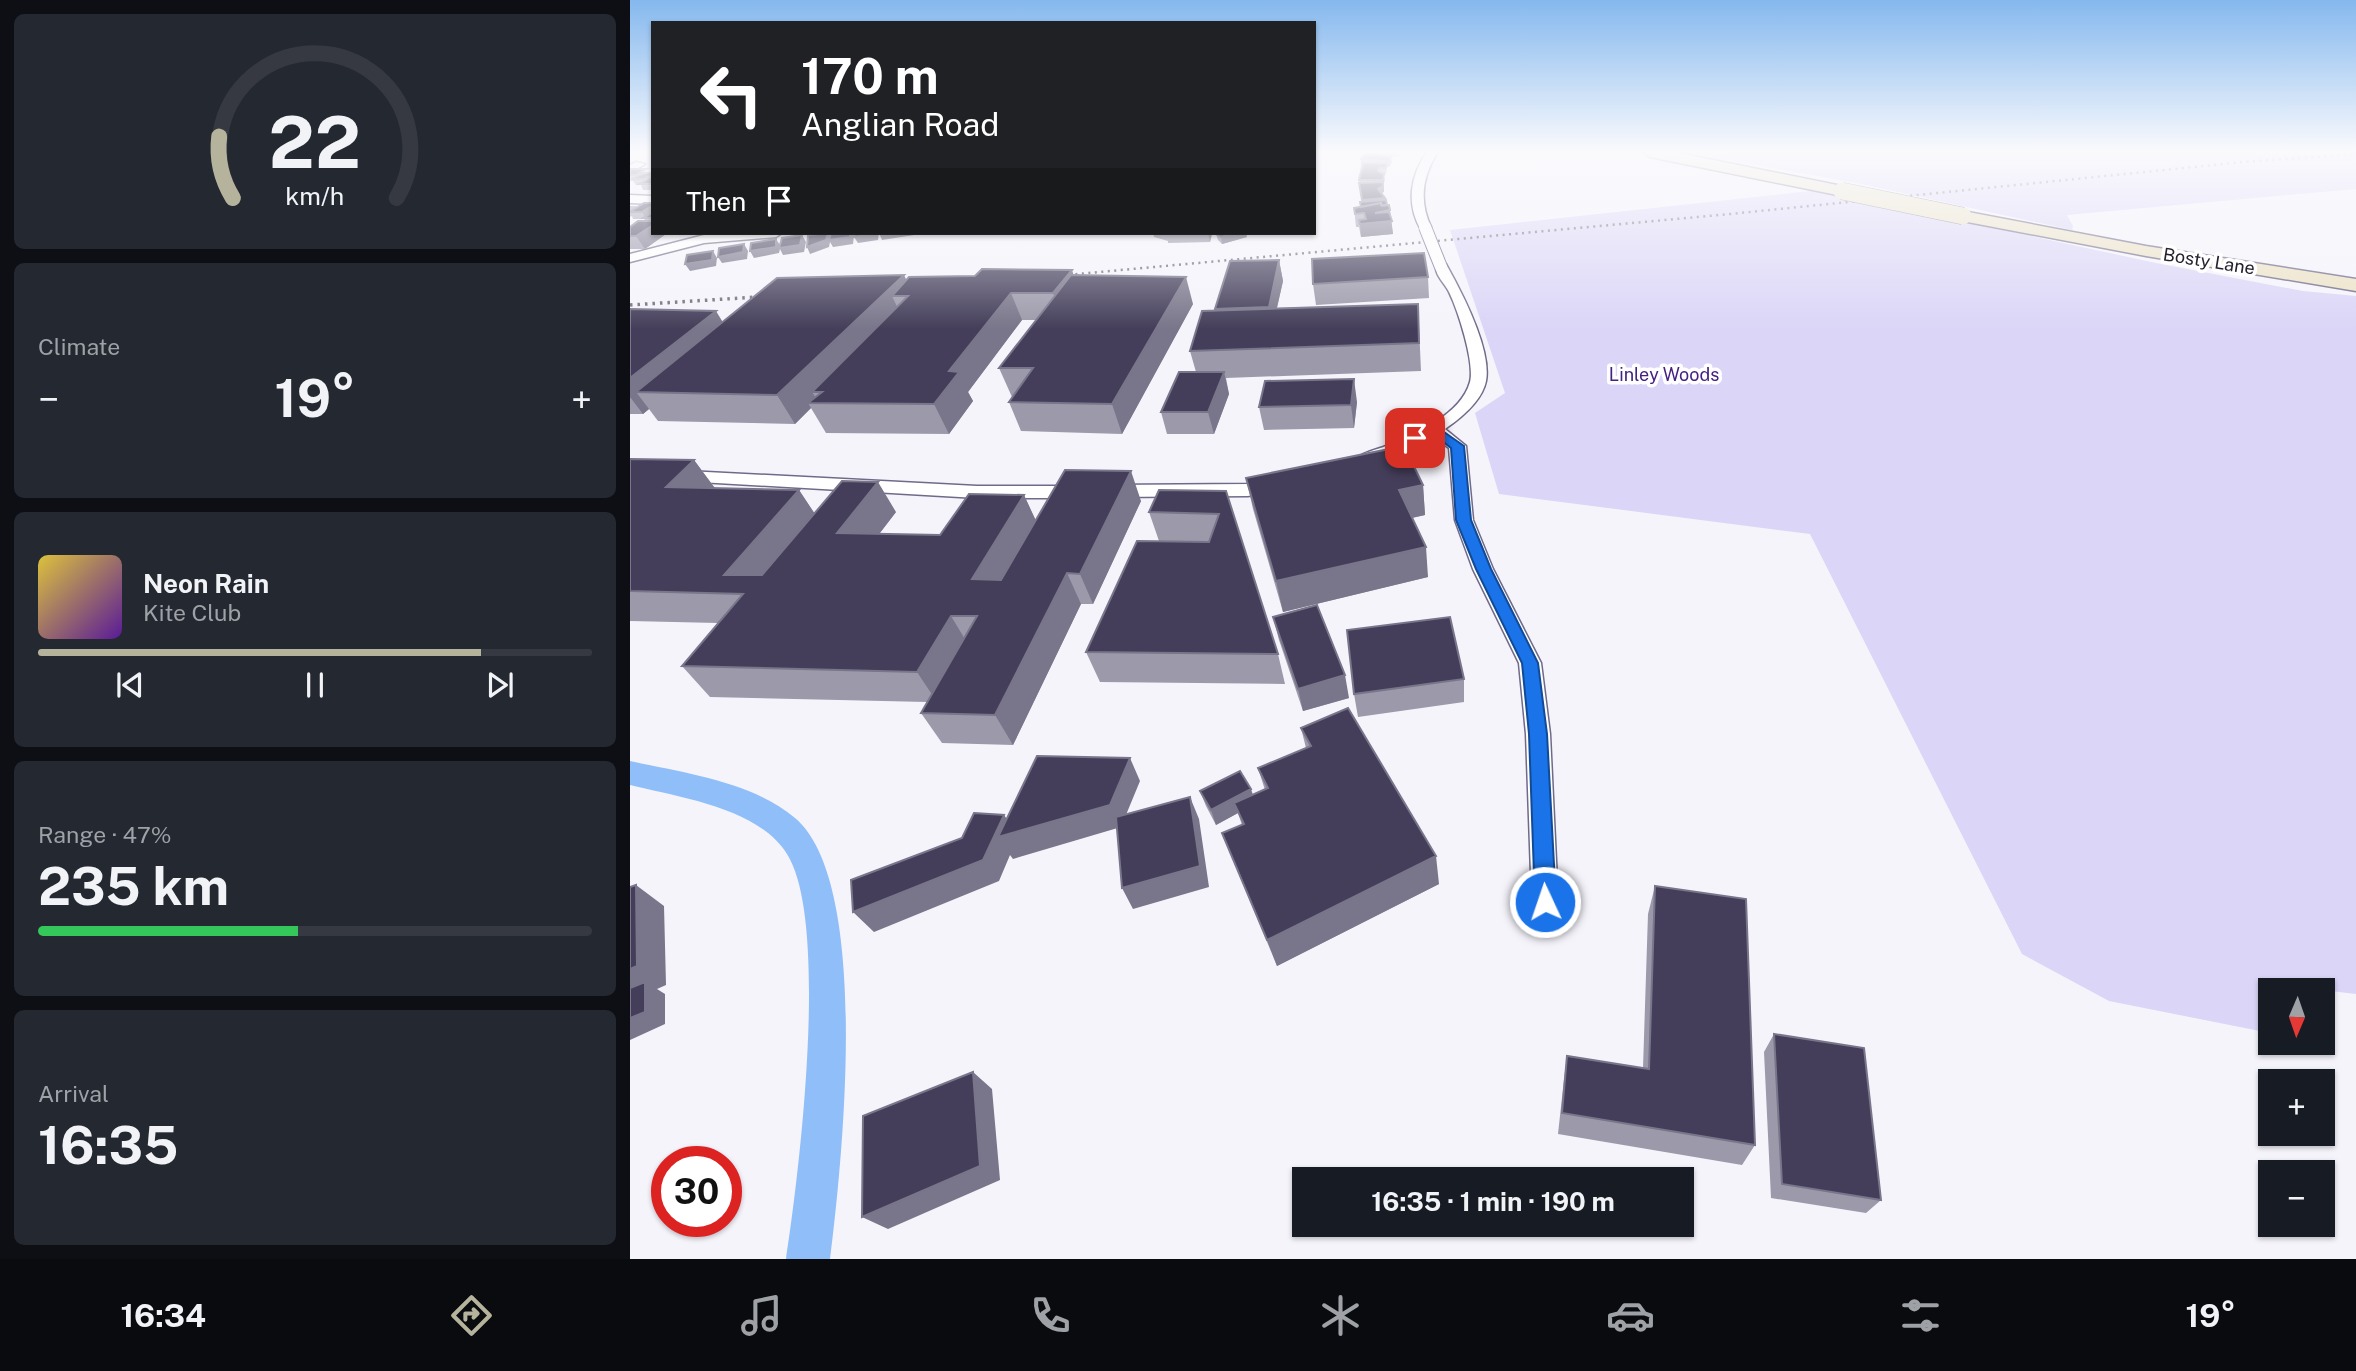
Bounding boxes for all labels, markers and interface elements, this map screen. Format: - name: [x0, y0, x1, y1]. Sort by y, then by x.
- text: 170 m: [801, 47, 939, 105]
- icon: left: [686, 49, 777, 140]
- text: 22: [269, 99, 361, 184]
- text: Anglian Road: [801, 106, 999, 143]
- text: km/h: [286, 180, 344, 210]
- icon: arrive: [760, 182, 798, 220]
- text: Then: [686, 186, 746, 217]
- street label: Bosty Lane: [2162, 243, 2256, 279]
- text: Climate: [38, 333, 120, 360]
- park label: Linley Woods: [1609, 364, 1719, 385]
- text: 19°: [274, 368, 356, 429]
- text: −: [38, 377, 59, 422]
- text: +: [571, 377, 592, 422]
- pin: [1385, 408, 1445, 468]
- icon: arrive: [1396, 419, 1434, 457]
- text: Neon Rain: [143, 568, 269, 599]
- text: Kite Club: [143, 599, 241, 626]
- icon: previous: [111, 666, 149, 704]
- icon: pause: [296, 666, 334, 704]
- icon: next: [481, 666, 519, 704]
- text: Range · 47%: [38, 821, 172, 848]
- text: 235 km: [38, 856, 229, 917]
- position arrow: [1508, 865, 1582, 939]
- north arrow: [2258, 978, 2334, 1055]
- map controls: [2258, 978, 2335, 1237]
- button: +: [2258, 1069, 2335, 1146]
- text: Arrival: [38, 1080, 109, 1107]
- text: 16:35: [38, 1115, 178, 1176]
- speed limit sign: 30: [651, 1146, 742, 1237]
- button: −: [2258, 1160, 2335, 1237]
- text: 16:35 · 1 min · 190 m: [1371, 1186, 1615, 1217]
- icon: directions: [447, 1291, 496, 1340]
- icon: music: [737, 1291, 786, 1340]
- icon: phone: [1026, 1291, 1075, 1340]
- icon: climate: [1316, 1291, 1365, 1340]
- icon: car: [1606, 1291, 1655, 1340]
- icon: filters: [1896, 1291, 1945, 1340]
- text: 16:34: [120, 1297, 206, 1334]
- text: 19°: [2186, 1297, 2236, 1334]

